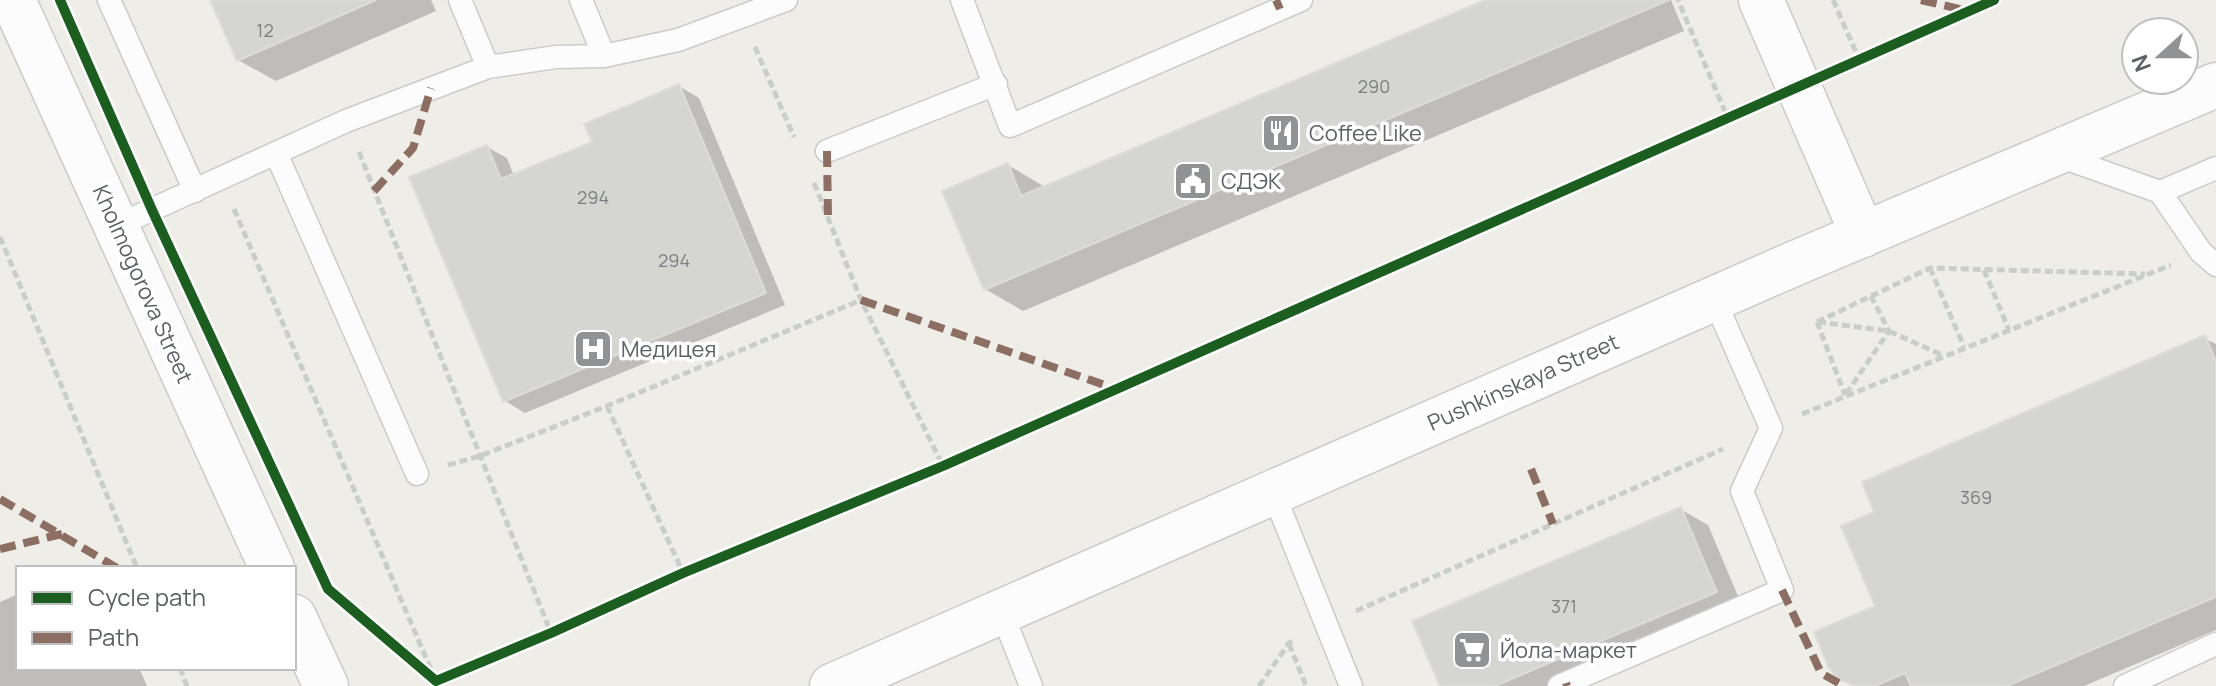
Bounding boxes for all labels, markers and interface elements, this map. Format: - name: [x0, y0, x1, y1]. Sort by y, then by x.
- north arrow: [2120, 16, 2200, 96]
- house number: 12: [256, 18, 274, 42]
- text: N: [2124, 50, 2158, 76]
- house number: 290: [1358, 74, 1390, 98]
- restaurant icon: Coffee Like: [1260, 112, 1302, 154]
- place label: Coffee Like: [1309, 118, 1422, 148]
- public building icon: СДЭК: [1172, 160, 1214, 202]
- place label: СДЭК: [1221, 166, 1282, 196]
- street label: Kholmogorova Street: [86, 180, 200, 388]
- house number: 294: [577, 185, 609, 209]
- house number: 294: [658, 248, 690, 272]
- street label: Pushkinskaya Street: [1423, 326, 1624, 438]
- hospital icon: Медицея: [572, 328, 614, 370]
- place label: Медицея: [621, 334, 716, 364]
- house number: 369: [1960, 485, 1992, 509]
- legend: [16, 566, 296, 670]
- text: Cycle path: [88, 580, 206, 613]
- house number: 371: [1551, 594, 1577, 618]
- text: Path: [88, 620, 139, 653]
- supermarket icon: Йола-маркет: [1451, 629, 1493, 671]
- place label: Йола-маркет: [1500, 635, 1637, 665]

